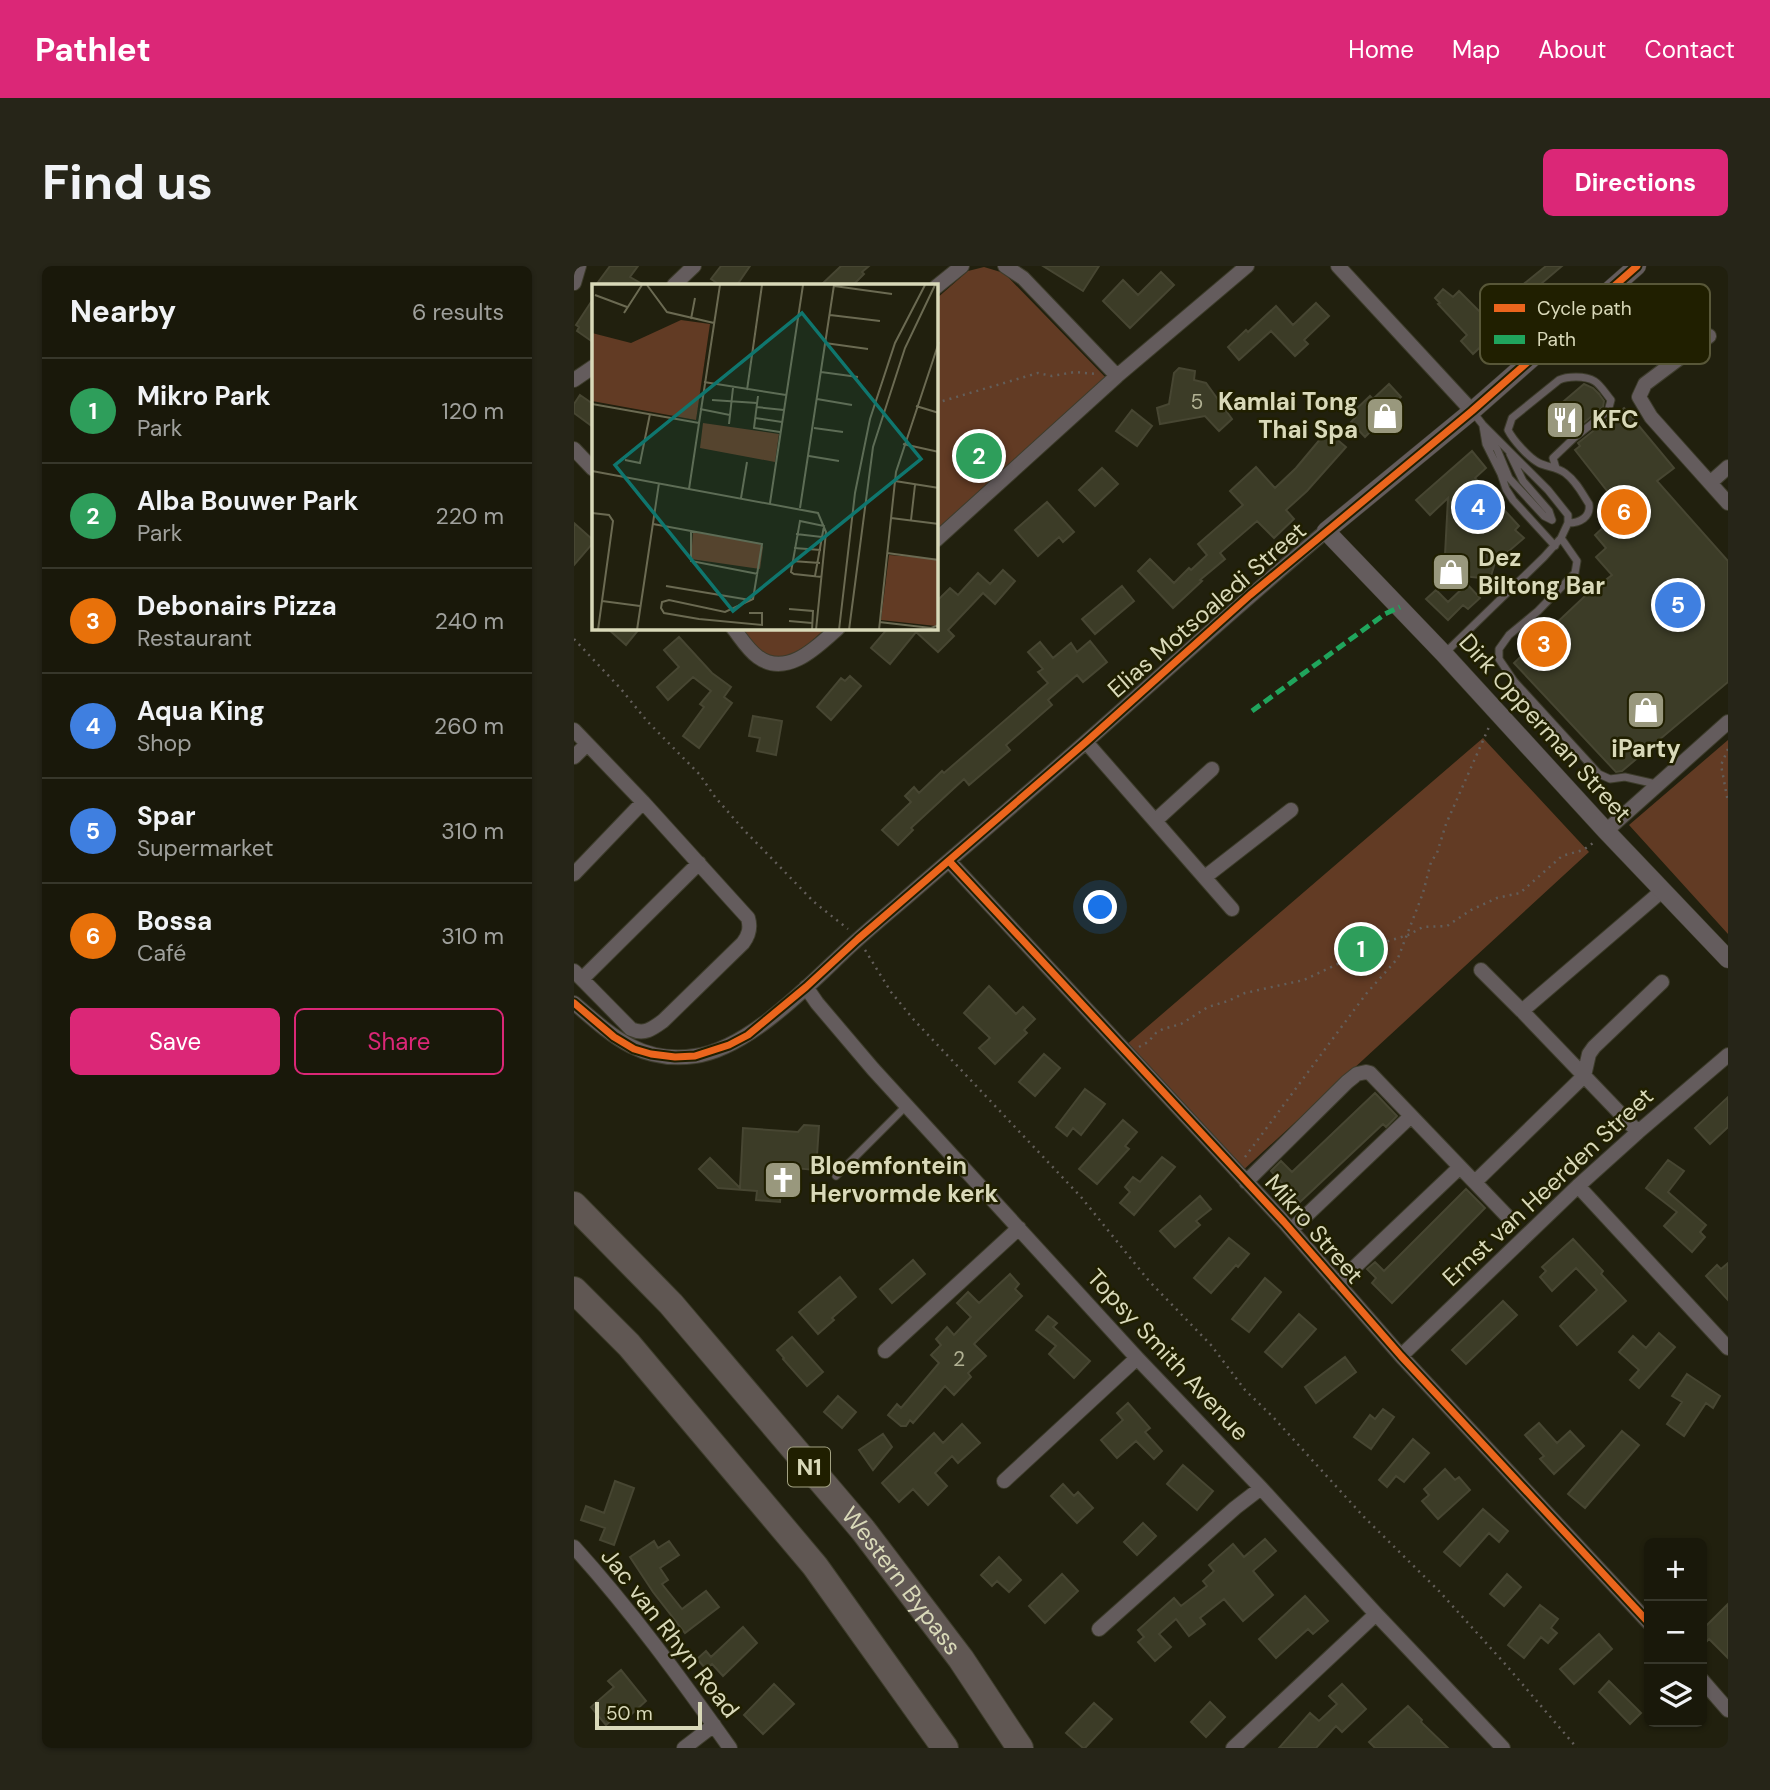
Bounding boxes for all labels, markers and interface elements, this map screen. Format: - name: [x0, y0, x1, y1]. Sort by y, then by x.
- text: Pathlet: [35, 28, 151, 71]
- text: Home: [1348, 34, 1414, 65]
- text: Map: [1452, 34, 1500, 65]
- text: About: [1538, 34, 1607, 65]
- text: Contact: [1645, 34, 1735, 65]
- button: Directions: [1543, 149, 1728, 216]
- text: Find us: [42, 150, 213, 214]
- inset map: [592, 284, 938, 630]
- legend: [1480, 284, 1710, 364]
- text: Nearby: [70, 292, 176, 331]
- text: Cycle path: [1537, 296, 1632, 321]
- text: 6 results: [412, 297, 504, 327]
- text: Path: [1537, 327, 1576, 352]
- text: Mikro Park: [137, 379, 271, 413]
- place label: Kamlai Tong Thai Spa: [1218, 386, 1358, 445]
- house number: 5: [1191, 388, 1203, 416]
- shop icon: Kamlai Tong Thai Spa: [1364, 395, 1406, 437]
- text: 1: [89, 396, 97, 426]
- text: 120 m: [441, 396, 504, 426]
- restaurant icon: KFC: [1544, 399, 1586, 441]
- place label: KFC: [1592, 404, 1639, 435]
- text: Park: [137, 413, 182, 443]
- pin: 2: [956, 430, 1002, 482]
- pin: 4: [1455, 481, 1501, 533]
- text: Alba Bouwer Park: [137, 484, 359, 518]
- pin: 6: [1601, 486, 1647, 538]
- text: 2: [86, 501, 100, 531]
- text: 220 m: [435, 501, 504, 531]
- street label: Elias Motsoaledi Street: [1101, 515, 1312, 704]
- text: Park: [137, 518, 182, 548]
- place label: Dez Biltong Bar: [1478, 542, 1605, 601]
- shop icon: Dez Biltong Bar: [1430, 551, 1472, 593]
- pin: 5: [1655, 579, 1701, 631]
- text: Debonairs Pizza: [137, 589, 337, 623]
- text: 3: [86, 606, 100, 636]
- text: 240 m: [435, 606, 504, 636]
- pin: 3: [1521, 618, 1567, 670]
- text: Restaurant: [137, 623, 252, 653]
- street label: Dirk Opperman Street: [1452, 627, 1638, 828]
- shop icon: iParty: [1625, 689, 1667, 731]
- text: Aqua King: [137, 694, 265, 728]
- text: 4: [86, 711, 100, 741]
- text: 260 m: [434, 711, 504, 741]
- text: Shop: [137, 728, 192, 758]
- place label: iParty: [1611, 733, 1681, 764]
- text: Spar: [137, 799, 196, 833]
- text: 5: [86, 816, 100, 846]
- text: 310 m: [441, 816, 504, 846]
- text: Supermarket: [137, 833, 273, 863]
- your location: [1083, 890, 1117, 924]
- text: Bossa: [137, 904, 212, 938]
- text: 6: [86, 921, 100, 951]
- text: 310 m: [441, 921, 504, 951]
- pin: 1: [1338, 923, 1384, 975]
- text: Café: [137, 938, 186, 968]
- button: Save: [70, 1008, 280, 1075]
- button: Share: [294, 1008, 504, 1075]
- street label: Ernst van Heerden Street: [1436, 1081, 1660, 1293]
- place label: Bloemfontein Hervormde kerk: [810, 1150, 998, 1209]
- church icon: Bloemfontein Hervormde kerk: [762, 1159, 804, 1201]
- street label: Mikro Street: [1258, 1168, 1370, 1290]
- street label: Topsy Smith Avenue: [1081, 1262, 1256, 1447]
- house number: 2: [953, 1345, 965, 1373]
- road number: N1: [788, 1448, 830, 1486]
- street label: Western Bypass: [835, 1500, 969, 1661]
- map controls: [1644, 1538, 1707, 1727]
- button: +: [1644, 1538, 1707, 1601]
- street label: Jac van Rhyn Road: [594, 1541, 746, 1724]
- button: −: [1644, 1601, 1707, 1664]
- button: layers: [1644, 1664, 1707, 1727]
- scale bar: [595, 1699, 702, 1731]
- text: 50 m: [606, 1701, 653, 1726]

